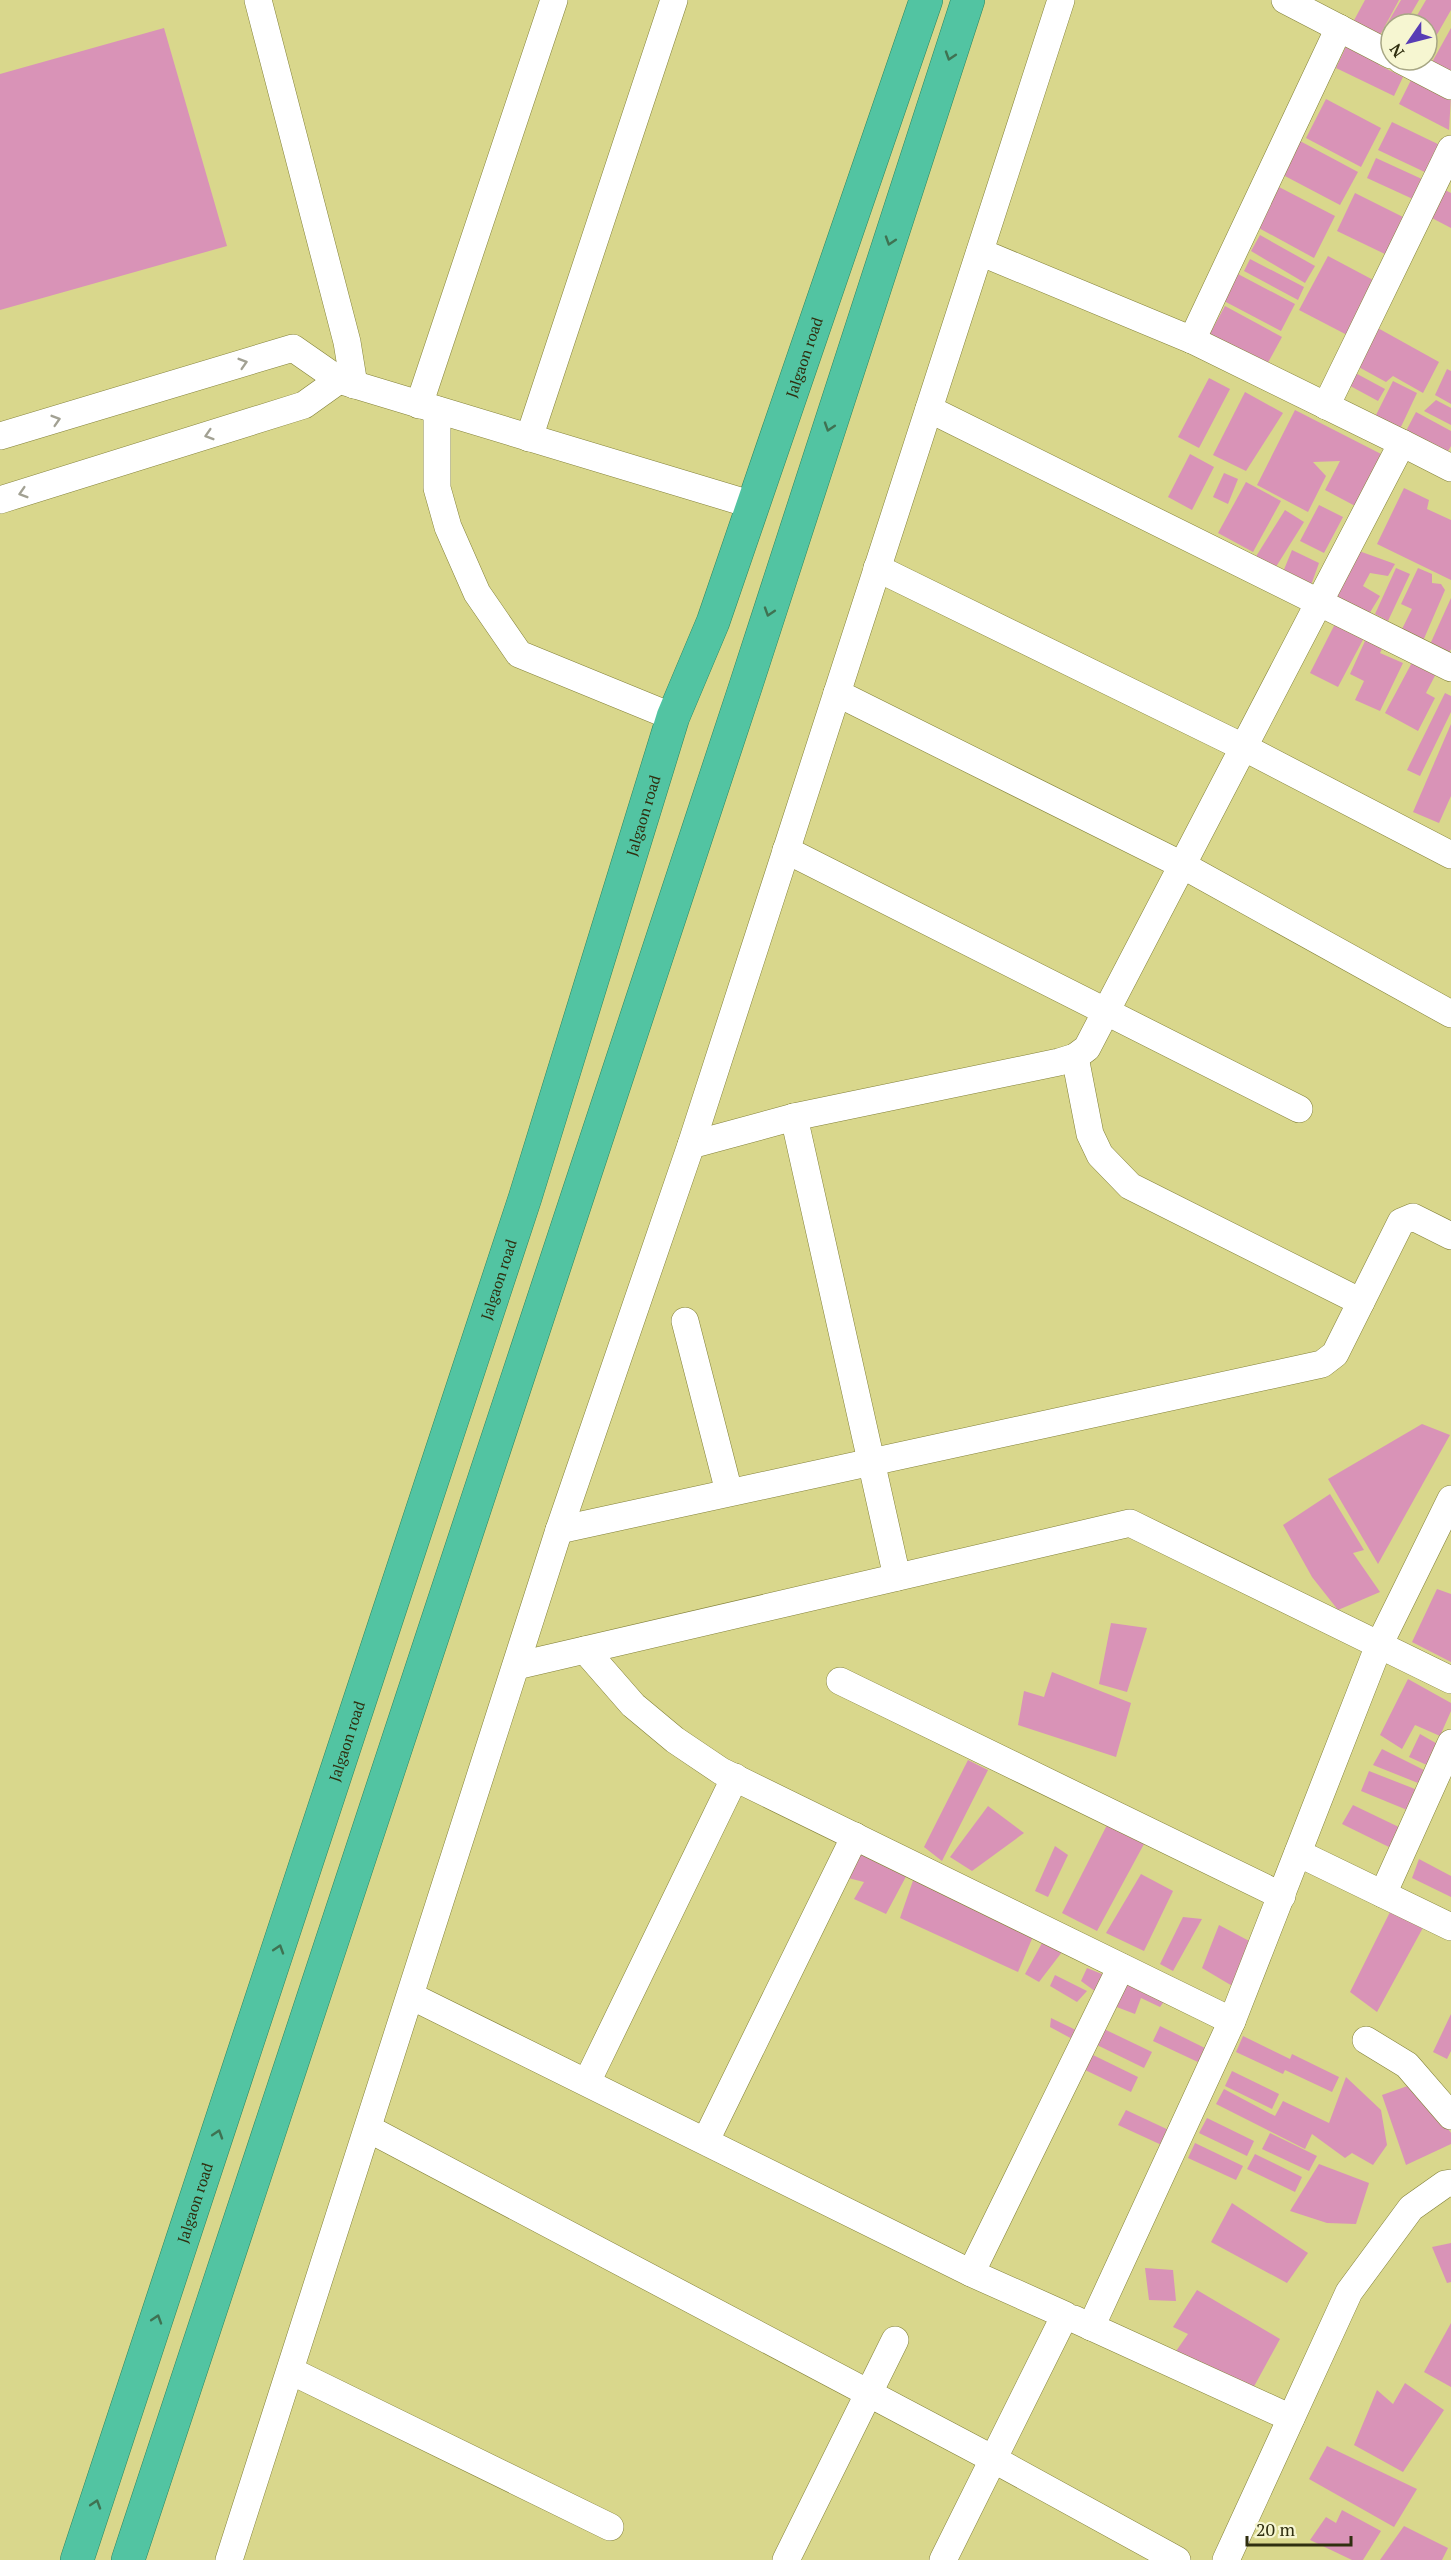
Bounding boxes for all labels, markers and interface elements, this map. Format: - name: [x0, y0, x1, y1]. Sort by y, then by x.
- north arrow: [1379, 12, 1439, 72]
- text: N: [1384, 39, 1409, 62]
- one-way arrow: [944, 50, 957, 61]
- one-way arrow: [884, 235, 897, 246]
- street label: Jalgaon road: [781, 314, 827, 400]
- one-way arrow: [237, 358, 248, 370]
- one-way arrow: [50, 415, 61, 427]
- one-way arrow: [824, 421, 837, 432]
- one-way arrow: [204, 428, 215, 440]
- one-way arrow: [18, 486, 28, 498]
- one-way arrow: [764, 606, 776, 617]
- street label: Jalgaon road: [621, 773, 665, 858]
- street label: Jalgaon road: [476, 1237, 521, 1322]
- street label: Jalgaon road: [324, 1698, 369, 1784]
- one-way arrow: [271, 1944, 284, 1955]
- one-way arrow: [211, 2129, 223, 2140]
- street label: Jalgaon road: [172, 2160, 217, 2246]
- one-way arrow: [150, 2314, 162, 2325]
- one-way arrow: [88, 2499, 101, 2510]
- scale bar: [1247, 2509, 1350, 2547]
- text: 20 m: [1256, 2517, 1296, 2541]

